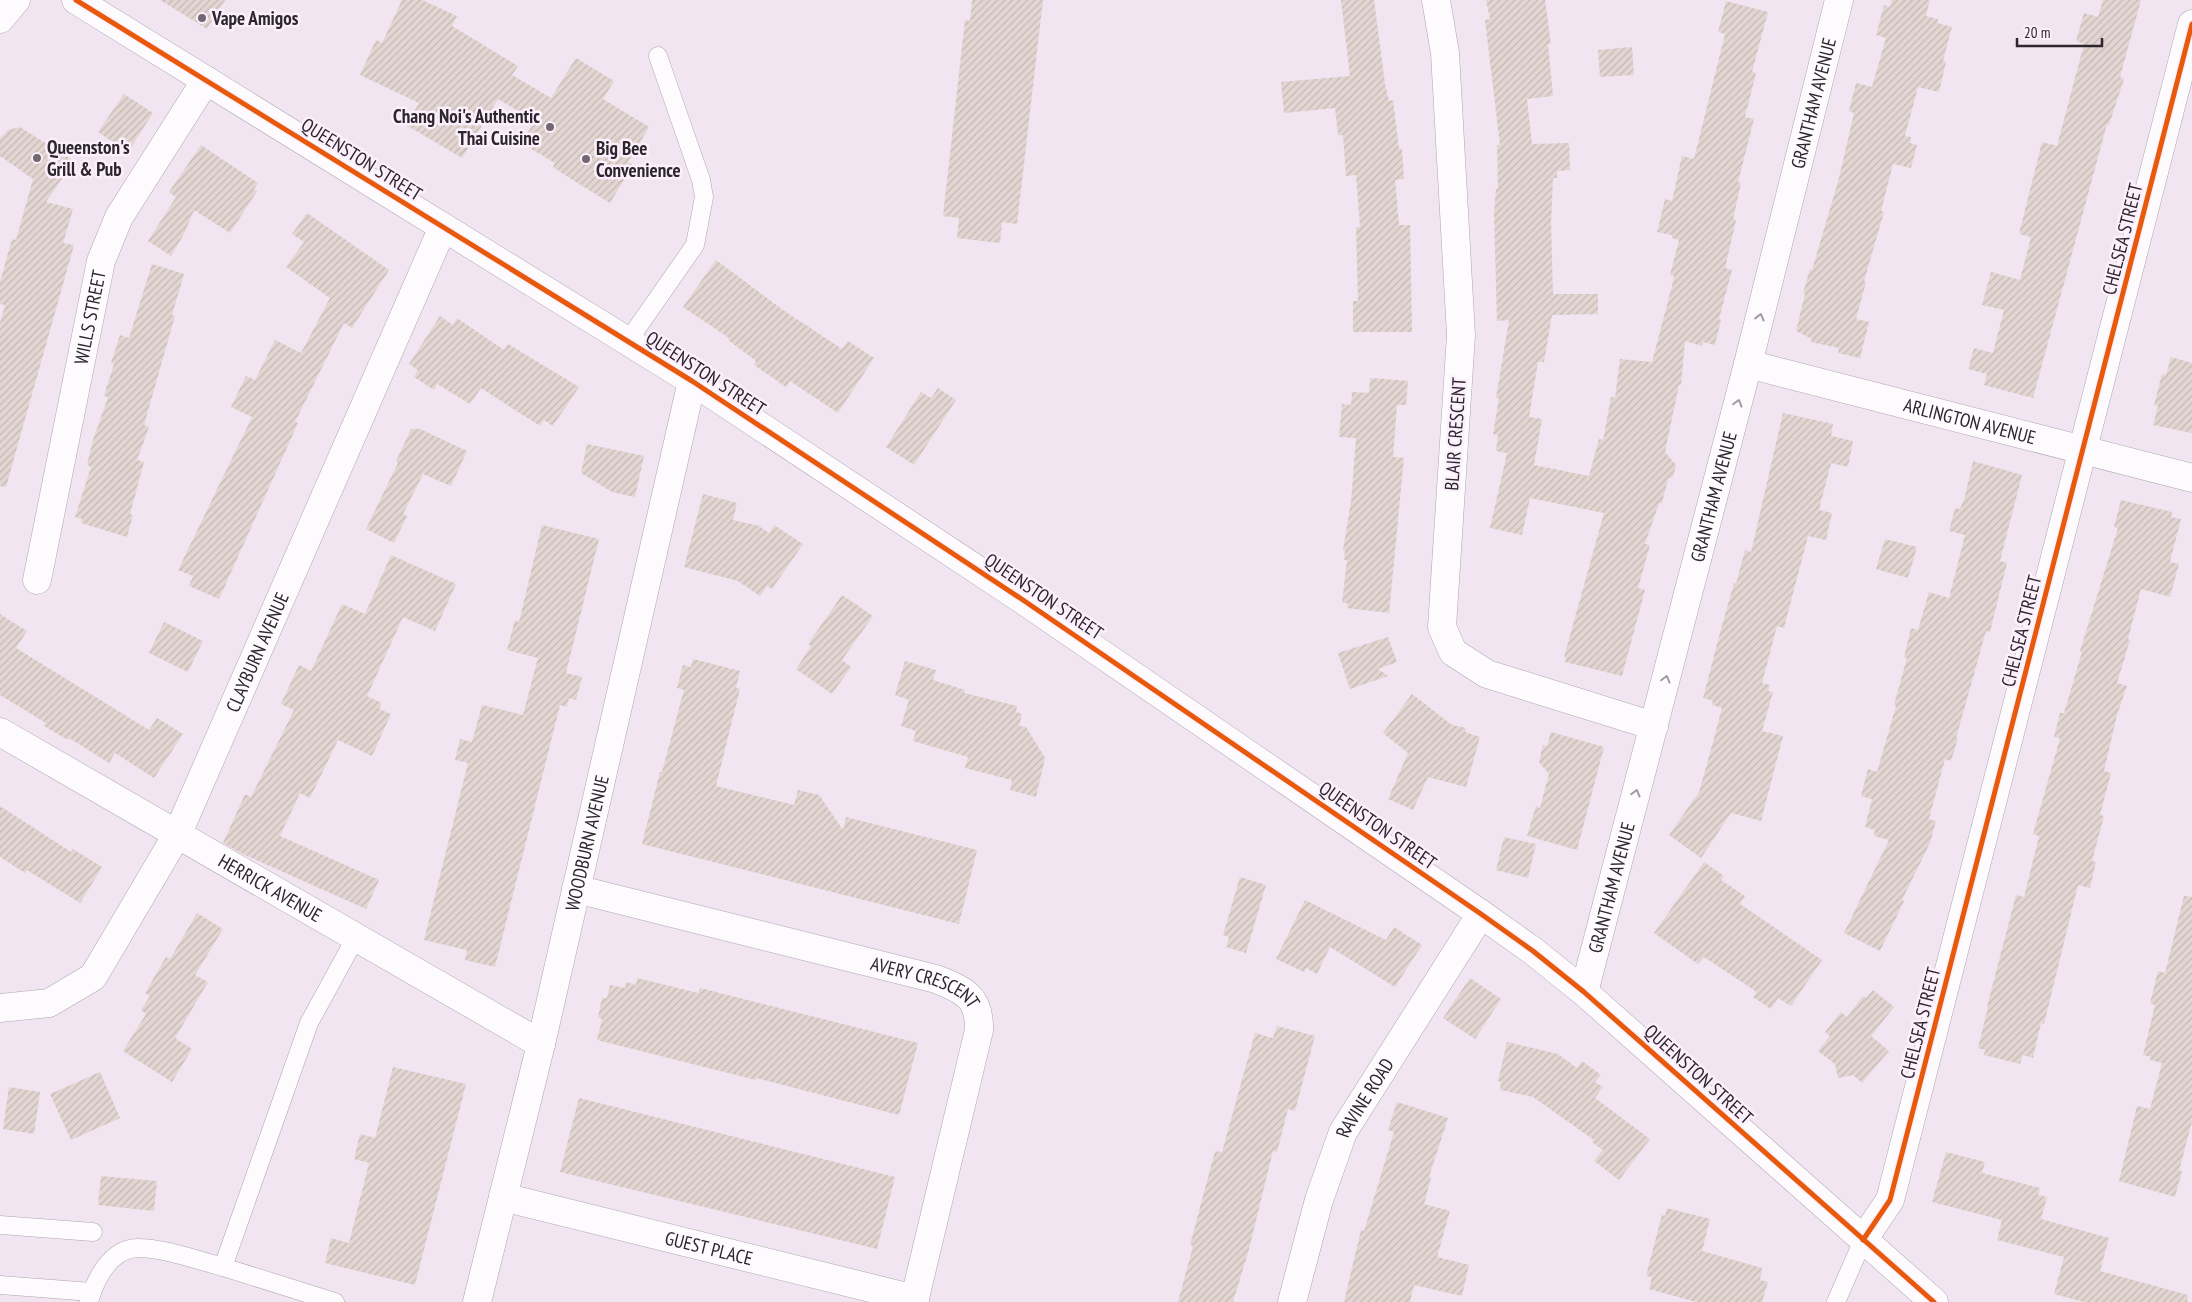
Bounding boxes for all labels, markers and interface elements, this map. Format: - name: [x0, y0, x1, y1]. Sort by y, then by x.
- place label: Vape Amigos: [211, 6, 299, 30]
- marker: Vape Amigos: [196, 12, 208, 24]
- scale bar: [2017, 15, 2102, 47]
- text: 20 m: [2024, 23, 2050, 42]
- street label: GRANTHAM AVENUE: [1785, 35, 1841, 171]
- place label: Chang Noi's Authentic Thai Cuisine: [393, 104, 540, 150]
- street label: QUEENSTON STREET: [297, 112, 427, 206]
- marker: Chang Noi's Authentic Thai Cuisine: [544, 121, 556, 133]
- place label: Queenston's Grill & Pub: [47, 135, 130, 181]
- place label: Big Bee Convenience: [596, 136, 681, 182]
- marker: Queenston's Grill & Pub: [31, 152, 43, 164]
- marker: Big Bee Convenience: [580, 153, 592, 165]
- street label: CHELSEA STREET: [2097, 180, 2148, 297]
- street label: WILLS STREET: [69, 267, 111, 367]
- one-way arrow: [1754, 312, 1765, 321]
- street label: QUEENSTON STREET: [642, 325, 771, 421]
- street label: BLAIR CRESCENT: [1439, 376, 1471, 491]
- street label: ARLINGTON AVENUE: [1901, 392, 2038, 449]
- one-way arrow: [1732, 399, 1743, 408]
- street label: GRANTHAM AVENUE: [1685, 429, 1742, 565]
- street label: QUEENSTON STREET: [980, 547, 1108, 645]
- street label: CHELSEA STREET: [1996, 572, 2047, 689]
- street label: CLAYBURN AVENUE: [220, 588, 294, 716]
- one-way arrow: [1660, 674, 1671, 683]
- street label: WOODBURN AVENUE: [560, 773, 614, 913]
- street label: QUEENSTON STREET: [1315, 776, 1442, 875]
- one-way arrow: [1631, 789, 1641, 797]
- street label: GRANTHAM AVENUE: [1583, 820, 1640, 955]
- street label: HERRICK AVENUE: [214, 849, 326, 927]
- street label: AVERY CRESCENT: [868, 951, 986, 1013]
- street label: CHELSEA STREET: [1895, 964, 1946, 1081]
- street label: QUEENSTON STREET: [1640, 1019, 1759, 1129]
- street label: RAVINE ROAD: [1330, 1053, 1399, 1140]
- street label: GUEST PLACE: [662, 1226, 755, 1270]

